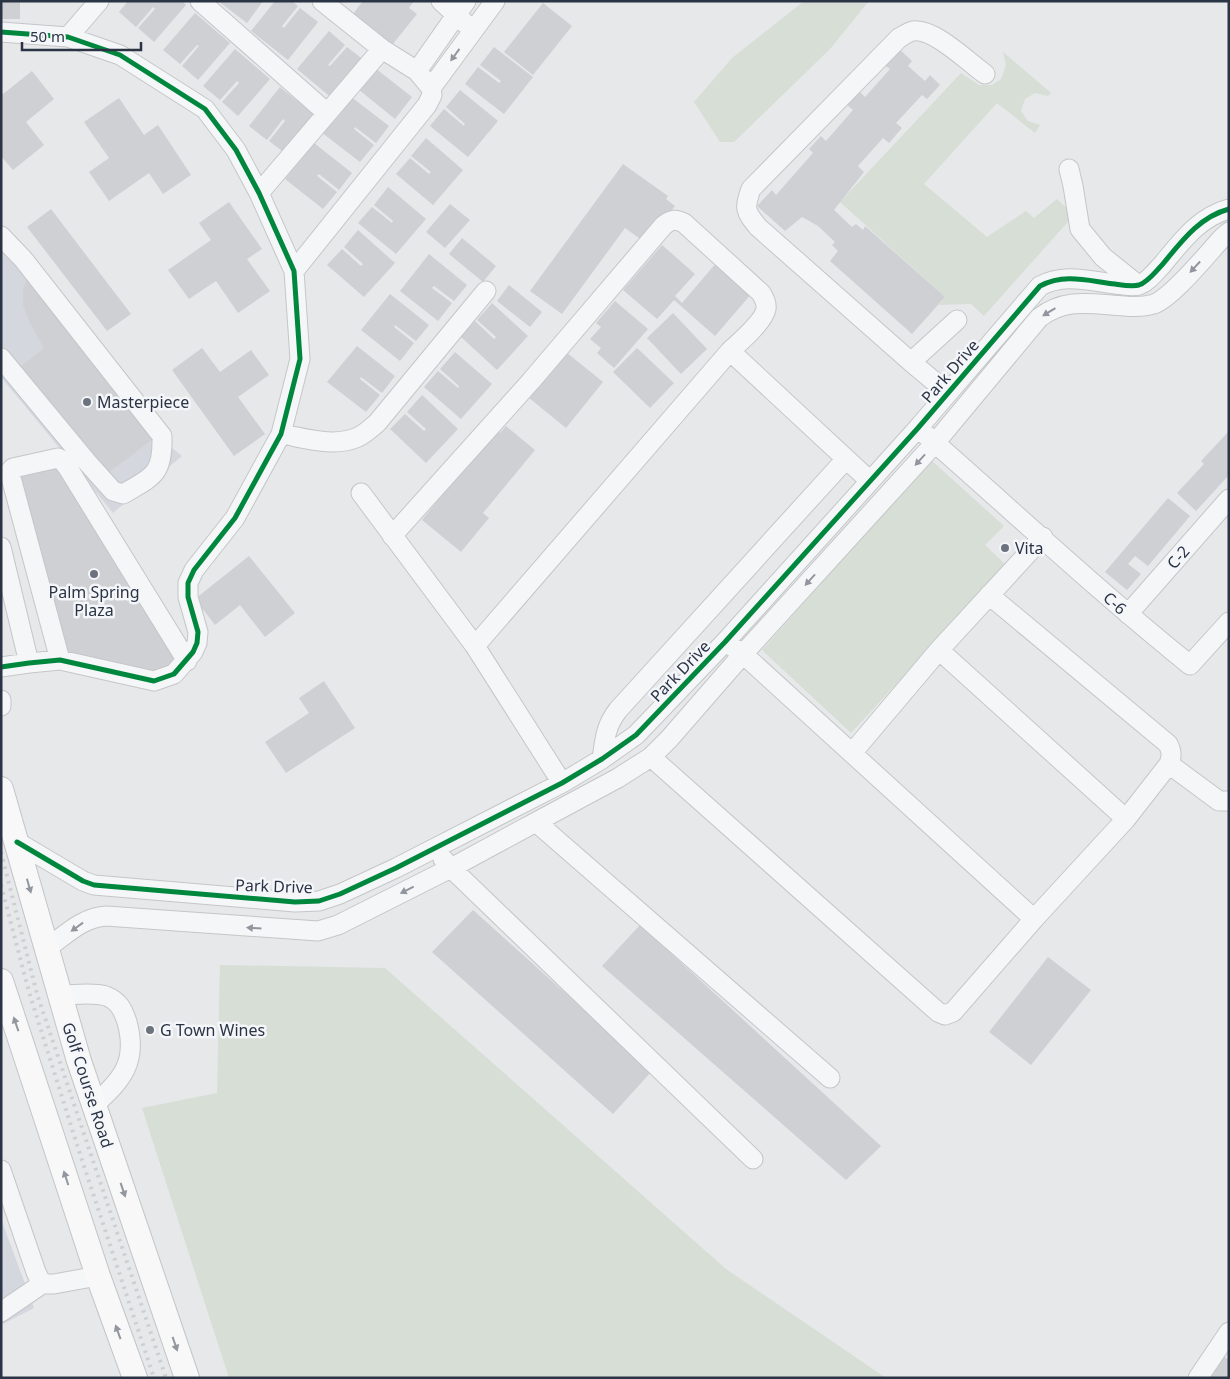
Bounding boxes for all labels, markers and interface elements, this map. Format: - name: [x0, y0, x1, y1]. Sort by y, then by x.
- scale bar: [22, 20, 141, 52]
- text: 50 m: [30, 26, 65, 46]
- one-way arrow: [450, 48, 460, 61]
- one-way arrow: [1189, 261, 1201, 273]
- one-way arrow: [1043, 307, 1056, 316]
- street label: Park Drive: [916, 335, 984, 407]
- place label: Masterpiece: [97, 391, 189, 413]
- marker: Masterpiece: [81, 396, 93, 408]
- one-way arrow: [914, 453, 925, 466]
- place label: Vita: [1015, 537, 1043, 559]
- street label: C-2: [1162, 541, 1194, 573]
- marker: Vita: [999, 542, 1011, 554]
- marker: Palm Spring Plaza: [88, 568, 100, 580]
- one-way arrow: [804, 574, 816, 586]
- place label: Palm Spring Plaza: [49, 581, 140, 621]
- street label: C-6: [1099, 587, 1131, 619]
- street label: Park Drive: [645, 635, 715, 707]
- street label: Park Drive: [235, 874, 313, 898]
- one-way arrow: [26, 879, 34, 894]
- one-way arrow: [400, 886, 414, 894]
- one-way arrow: [71, 921, 84, 932]
- one-way arrow: [246, 923, 262, 931]
- one-way arrow: [12, 1016, 19, 1031]
- street label: Golf Course Road: [57, 1019, 119, 1151]
- place label: G Town Wines: [160, 1019, 265, 1041]
- marker: G Town Wines: [144, 1024, 156, 1036]
- one-way arrow: [62, 1170, 70, 1185]
- one-way arrow: [119, 1183, 127, 1198]
- one-way arrow: [114, 1324, 122, 1339]
- one-way arrow: [171, 1337, 179, 1352]

